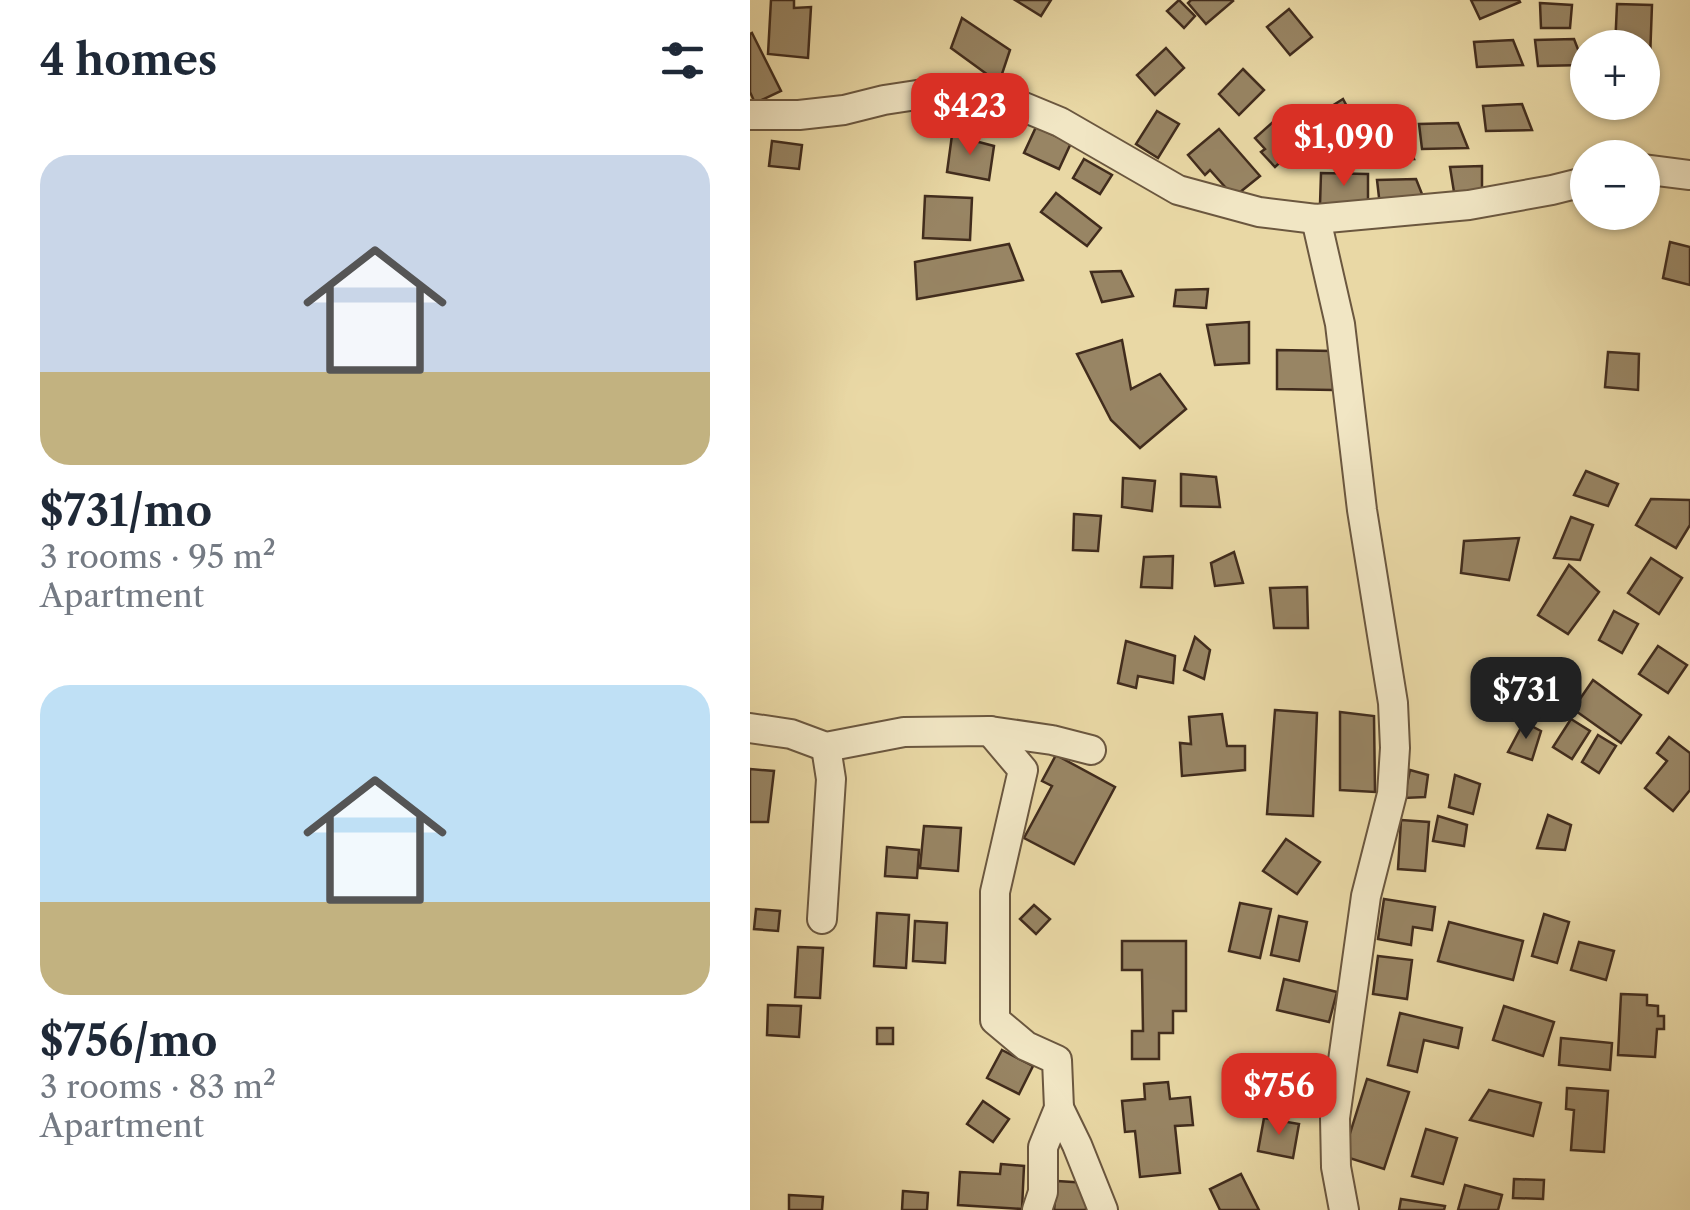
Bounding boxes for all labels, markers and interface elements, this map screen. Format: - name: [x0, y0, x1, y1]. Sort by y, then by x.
- map controls: [1570, 30, 1660, 230]
- button: +: [1570, 30, 1660, 120]
- icon: filters: [655, 33, 710, 88]
- text: 4 homes: [40, 34, 217, 86]
- pin: $423: [911, 73, 1029, 158]
- text: $423: [933, 86, 1007, 125]
- pin: $1,090: [1263, 104, 1425, 189]
- text: $1,090: [1294, 117, 1394, 156]
- button: −: [1570, 140, 1660, 230]
- icon: home: [285, 220, 465, 400]
- text: $731/mo: [40, 485, 212, 537]
- text: 3 rooms · 95 m²: [40, 537, 276, 576]
- text: Apartment: [40, 576, 204, 615]
- pin: $731: [1467, 657, 1585, 742]
- text: $731: [1492, 670, 1560, 709]
- icon: home: [285, 750, 465, 930]
- text: $756/mo: [40, 1015, 218, 1067]
- pin: $756: [1220, 1053, 1338, 1138]
- text: $756: [1243, 1066, 1315, 1105]
- text: 3 rooms · 83 m²: [40, 1067, 276, 1106]
- text: Apartment: [40, 1106, 204, 1145]

